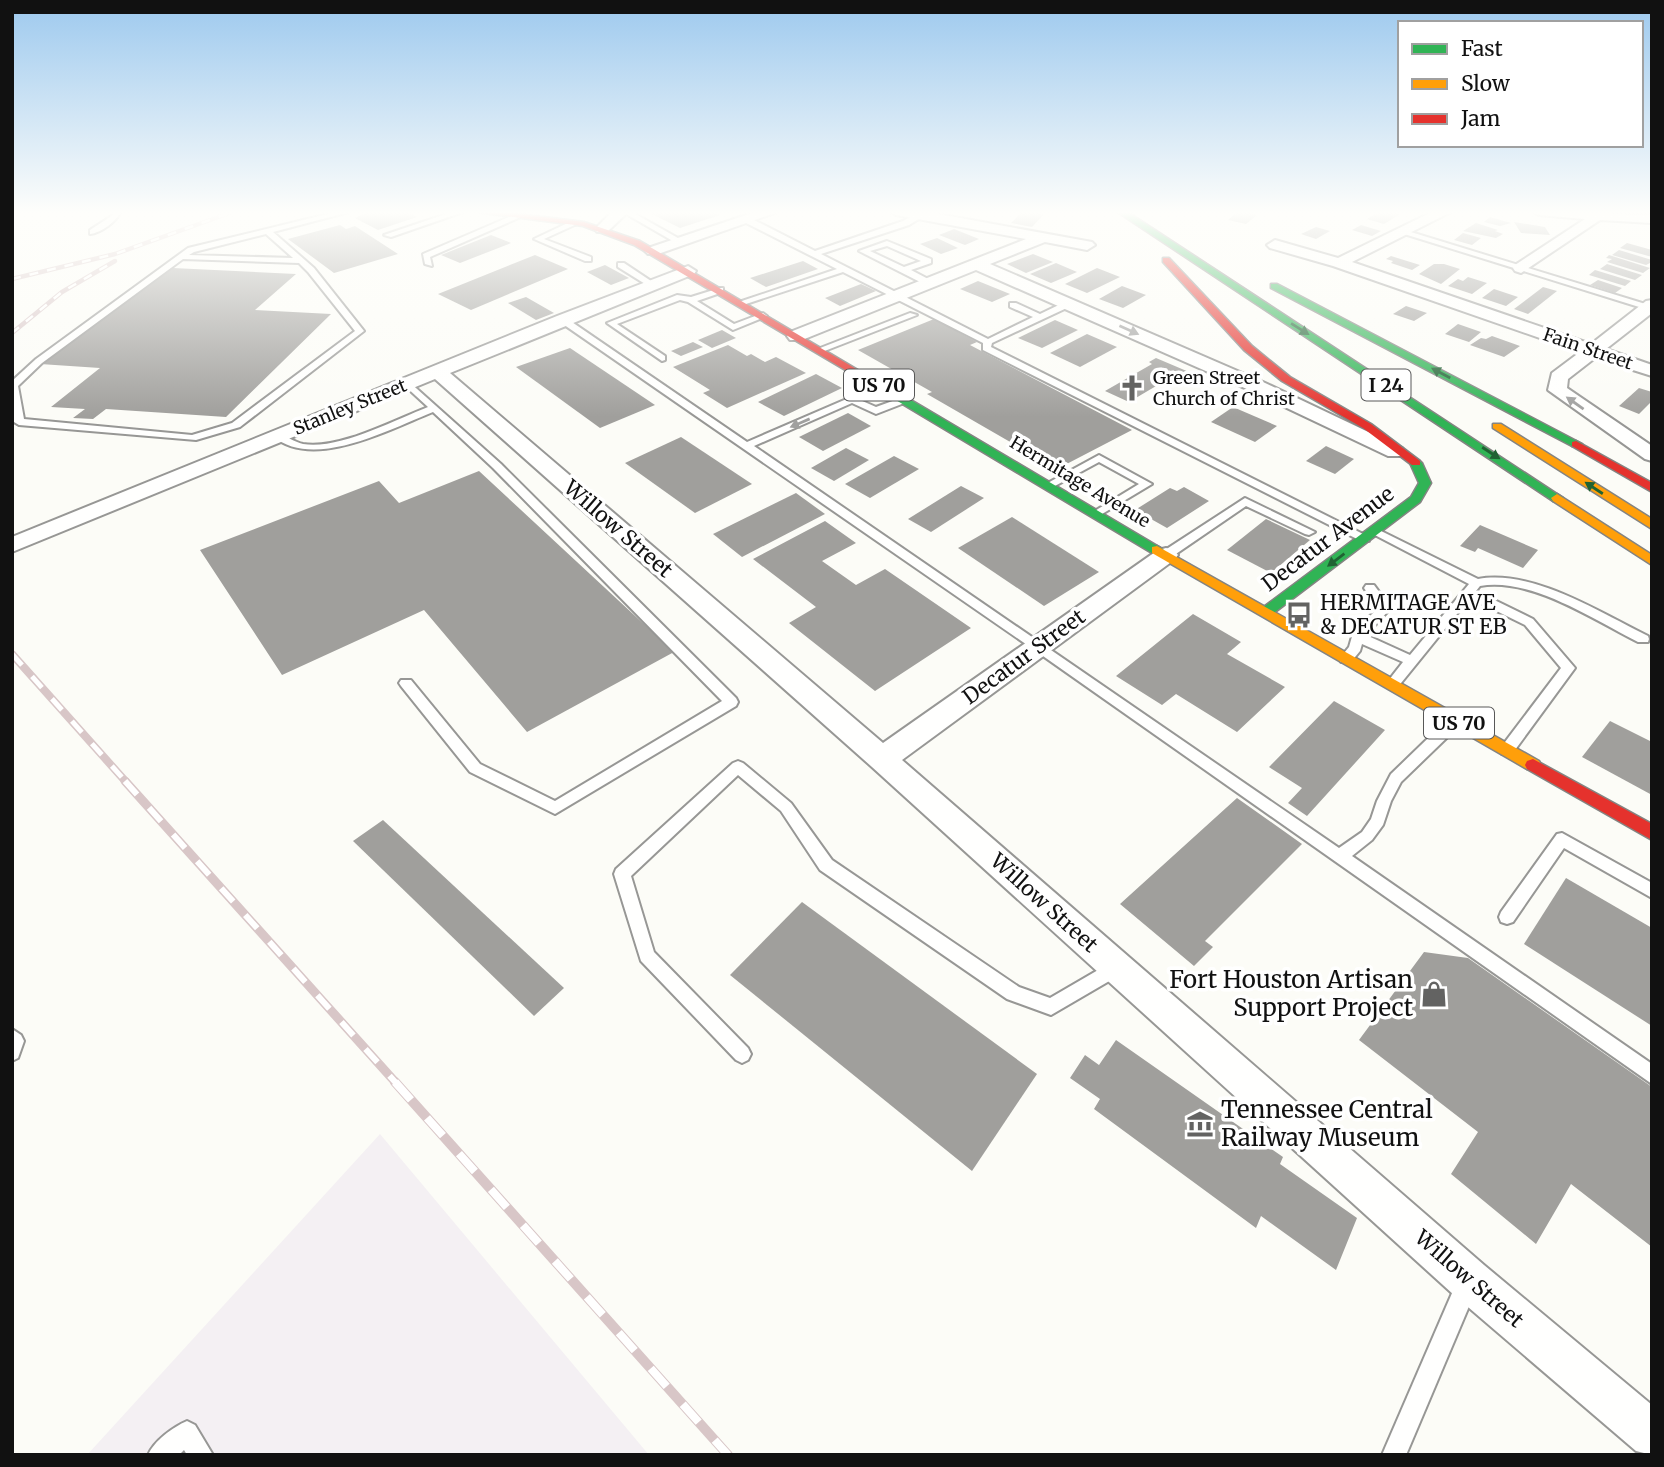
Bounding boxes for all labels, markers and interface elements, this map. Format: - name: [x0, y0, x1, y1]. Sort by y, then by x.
- legend: [1398, 21, 1643, 147]
- text: Fast: [1461, 35, 1503, 62]
- text: Slow: [1461, 70, 1510, 97]
- text: Jam: [1460, 105, 1500, 132]
- one-way arrow: [1291, 322, 1310, 335]
- street label: Fain Street: [1540, 322, 1636, 375]
- one-way arrow: [1118, 325, 1139, 336]
- place label: Green Street Church of Christ: [1153, 366, 1295, 410]
- one-way arrow: [1432, 367, 1451, 379]
- road number: US 70: [844, 370, 914, 400]
- road number: I 24: [1362, 370, 1410, 400]
- street label: Stanley Street: [290, 373, 410, 440]
- church icon: Green Street Church of Christ: [1117, 373, 1147, 403]
- one-way arrow: [1566, 397, 1585, 410]
- one-way arrow: [789, 418, 810, 429]
- street label: Hermitage Avenue: [1006, 431, 1155, 532]
- one-way arrow: [1481, 447, 1500, 460]
- street label: Willow Street: [558, 473, 678, 583]
- street label: Decatur Avenue: [1256, 480, 1399, 597]
- one-way arrow: [1585, 482, 1604, 495]
- one-way arrow: [1327, 553, 1345, 567]
- place label: HERMITAGE AVE & DECATUR ST EB: [1320, 589, 1506, 640]
- bus stop icon: HERMITAGE AVE & DECATUR ST EB: [1284, 600, 1314, 630]
- street label: Decatur Street: [957, 603, 1090, 710]
- road number: US 70: [1424, 708, 1494, 738]
- street label: Willow Street: [984, 847, 1104, 958]
- place label: Fort Houston Artisan Support Project: [1169, 964, 1414, 1023]
- shop icon: Fort Houston Artisan Support Project: [1419, 979, 1449, 1009]
- place label: Tennessee Central Railway Museum: [1221, 1094, 1433, 1153]
- museum icon: Tennessee Central Railway Museum: [1185, 1109, 1215, 1139]
- street label: Willow Street: [1409, 1223, 1529, 1333]

